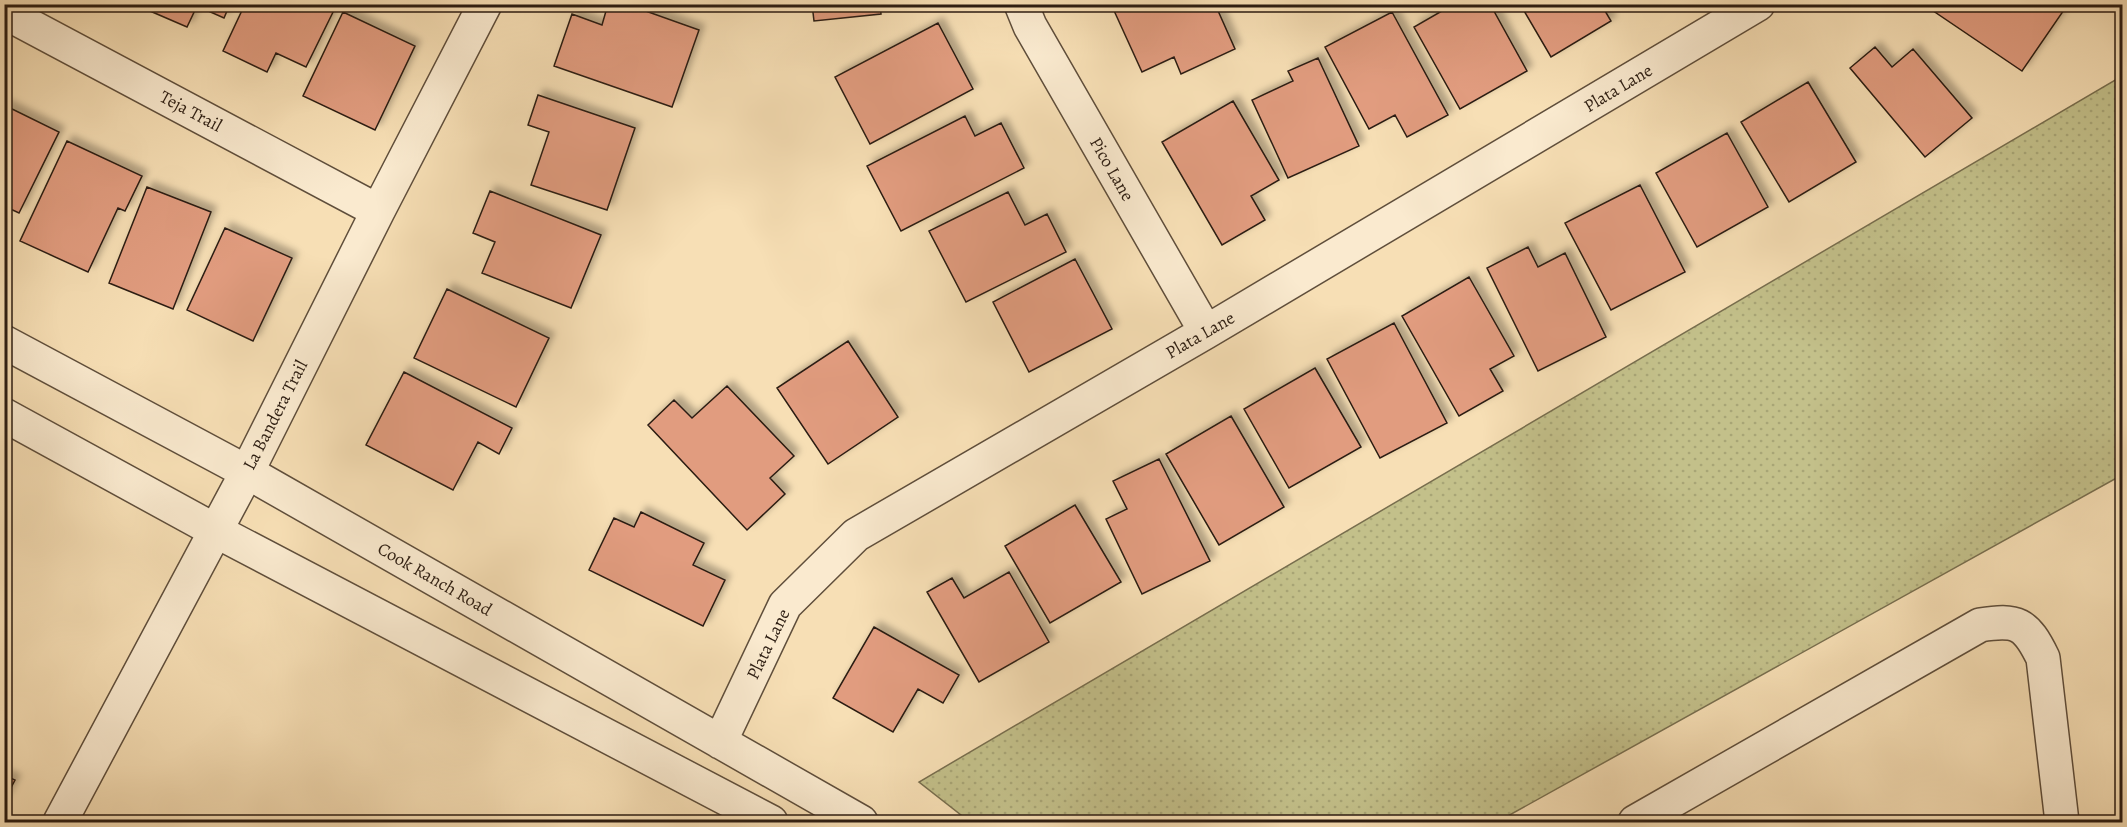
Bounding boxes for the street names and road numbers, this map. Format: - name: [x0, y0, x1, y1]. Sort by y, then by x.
- street label: Plata Lane: [1579, 58, 1657, 118]
- street label: Teja Trail: [156, 85, 227, 138]
- street label: Pico Lane: [1084, 133, 1140, 205]
- street label: Plata Lane: [1161, 306, 1239, 364]
- street label: La Bandera Trail: [237, 355, 313, 474]
- street label: Cook Ranch Road: [373, 536, 497, 622]
- street label: Plata Lane: [741, 605, 795, 683]

